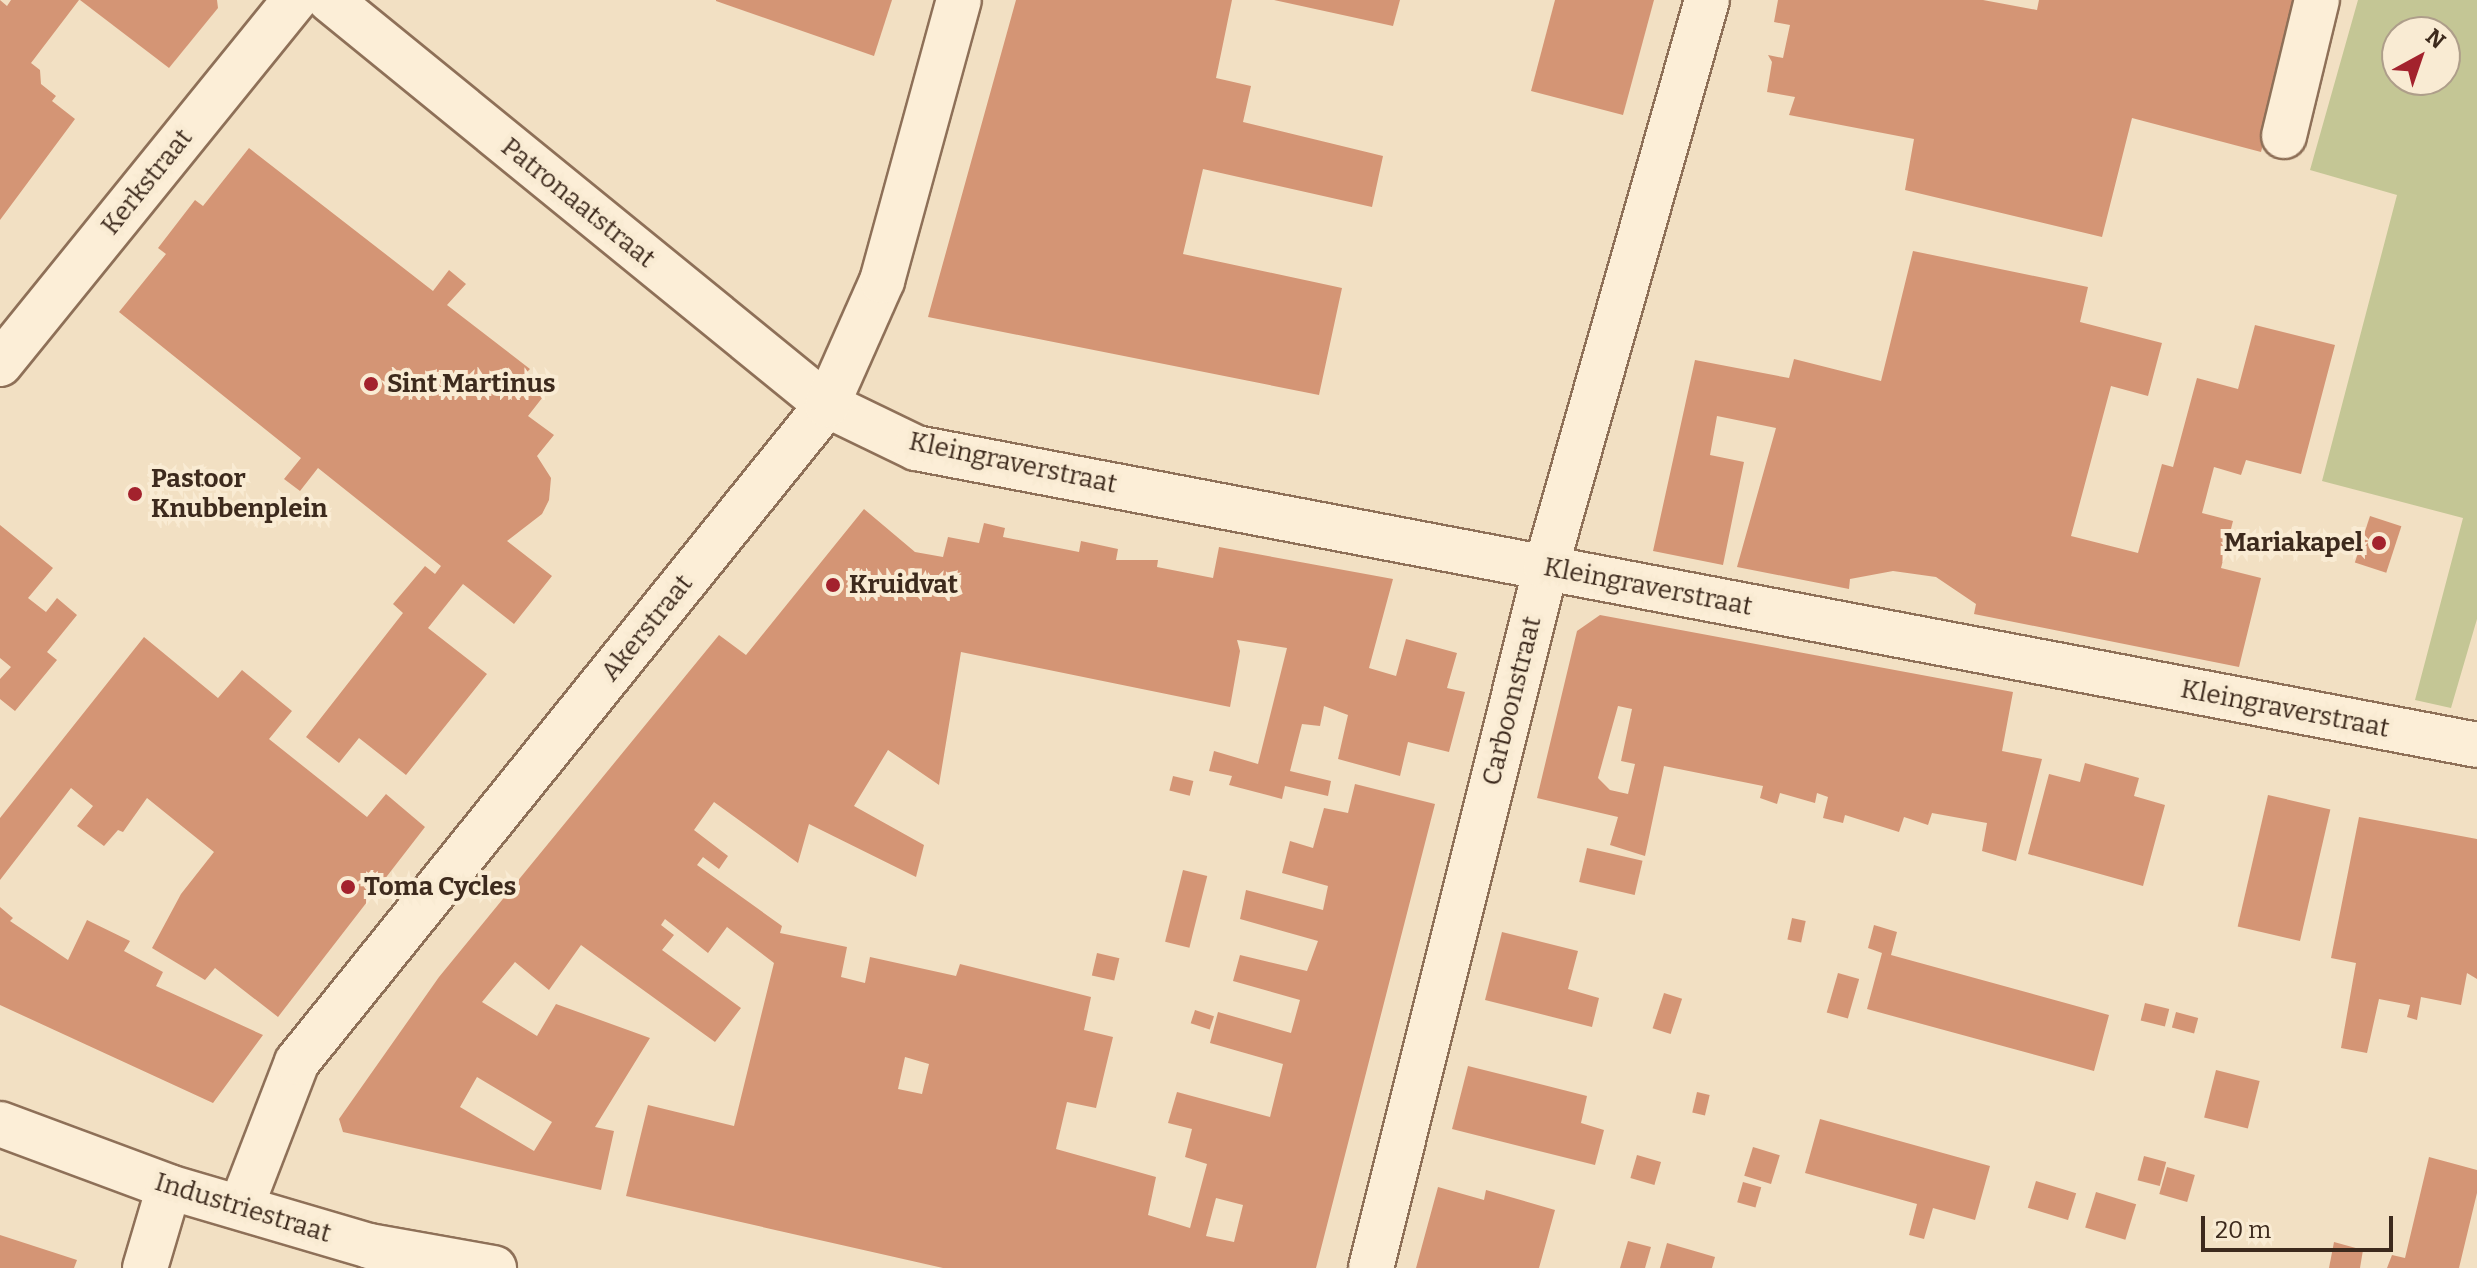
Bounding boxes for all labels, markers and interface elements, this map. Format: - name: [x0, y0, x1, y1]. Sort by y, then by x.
- north arrow: [2381, 16, 2461, 96]
- text: N: [2420, 23, 2451, 55]
- street label: Kerkstraat: [95, 123, 199, 241]
- street label: Patronaatstraat: [495, 131, 661, 275]
- place label: Sint Martinus: [387, 368, 556, 400]
- marker: Sint Martinus: [362, 375, 380, 393]
- street label: Kleingraverstraat: [906, 426, 1120, 500]
- place label: Pastoor Knubbenplein: [151, 463, 327, 524]
- marker: Pastoor Knubbenplein: [126, 485, 144, 503]
- place label: Mariakapel: [2224, 527, 2363, 559]
- marker: Mariakapel: [2370, 534, 2388, 552]
- street label: Kleingraverstraat: [1541, 551, 1755, 623]
- street label: Akerstraat: [595, 569, 699, 687]
- place label: Kruidvat: [849, 569, 958, 601]
- marker: Kruidvat: [824, 576, 842, 594]
- street label: Carboonstraat: [1476, 613, 1548, 789]
- street label: Kleingraverstraat: [2178, 673, 2392, 745]
- place label: Toma Cycles: [364, 871, 516, 903]
- marker: Toma Cycles: [339, 878, 357, 896]
- street label: Industriestraat: [151, 1166, 335, 1250]
- scale bar: [2205, 1200, 2397, 1250]
- text: 20 m: [2215, 1216, 2271, 1244]

